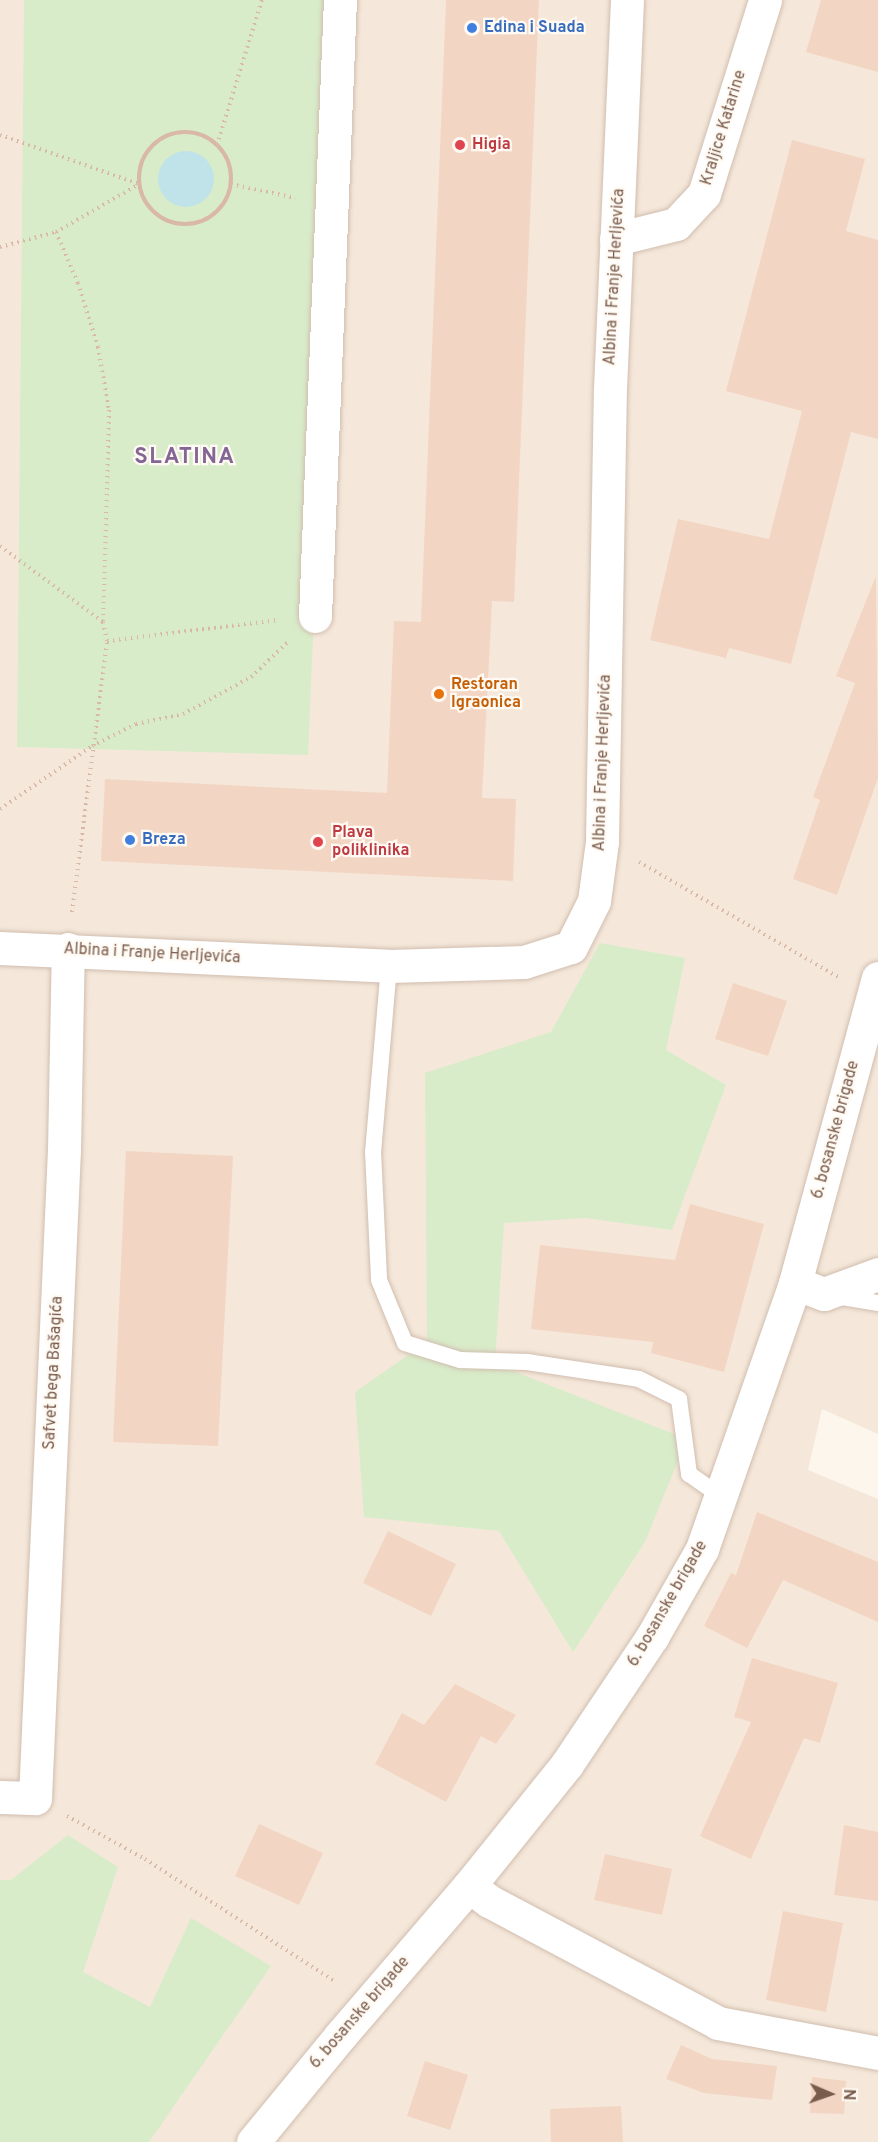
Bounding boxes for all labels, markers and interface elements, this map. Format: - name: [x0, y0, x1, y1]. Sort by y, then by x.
- place label: Edina i Suada: [484, 18, 585, 38]
- marker: Edina i Suada: [465, 21, 479, 35]
- street label: Kraljice Katarine: [697, 68, 751, 188]
- place label: Higia: [472, 135, 511, 155]
- marker: Higia: [453, 138, 467, 152]
- street label: Albina i Franje Herljevića: [601, 188, 629, 366]
- district label: SLATINA: [134, 445, 236, 471]
- street label: Albina i Franje Herljevića: [590, 674, 616, 852]
- place label: Restoran Igraonica: [451, 675, 521, 713]
- marker: Restoran Igraonica: [432, 687, 446, 701]
- place label: Plava poliklinika: [332, 823, 409, 861]
- place label: Breza: [142, 830, 186, 850]
- marker: Breza: [123, 833, 137, 847]
- marker: Plava poliklinika: [309, 833, 327, 851]
- street label: Albina i Franje Herljevića: [63, 940, 241, 968]
- street label: 6. bosanske brigade: [808, 1059, 864, 1201]
- street label: Safvet bega Bašagića: [40, 1296, 68, 1450]
- street label: 6. bosanske brigade: [624, 1538, 712, 1670]
- street label: 6. bosanske brigade: [306, 1953, 414, 2073]
- north arrow: [800, 2064, 860, 2124]
- text: N: [838, 2089, 858, 2101]

